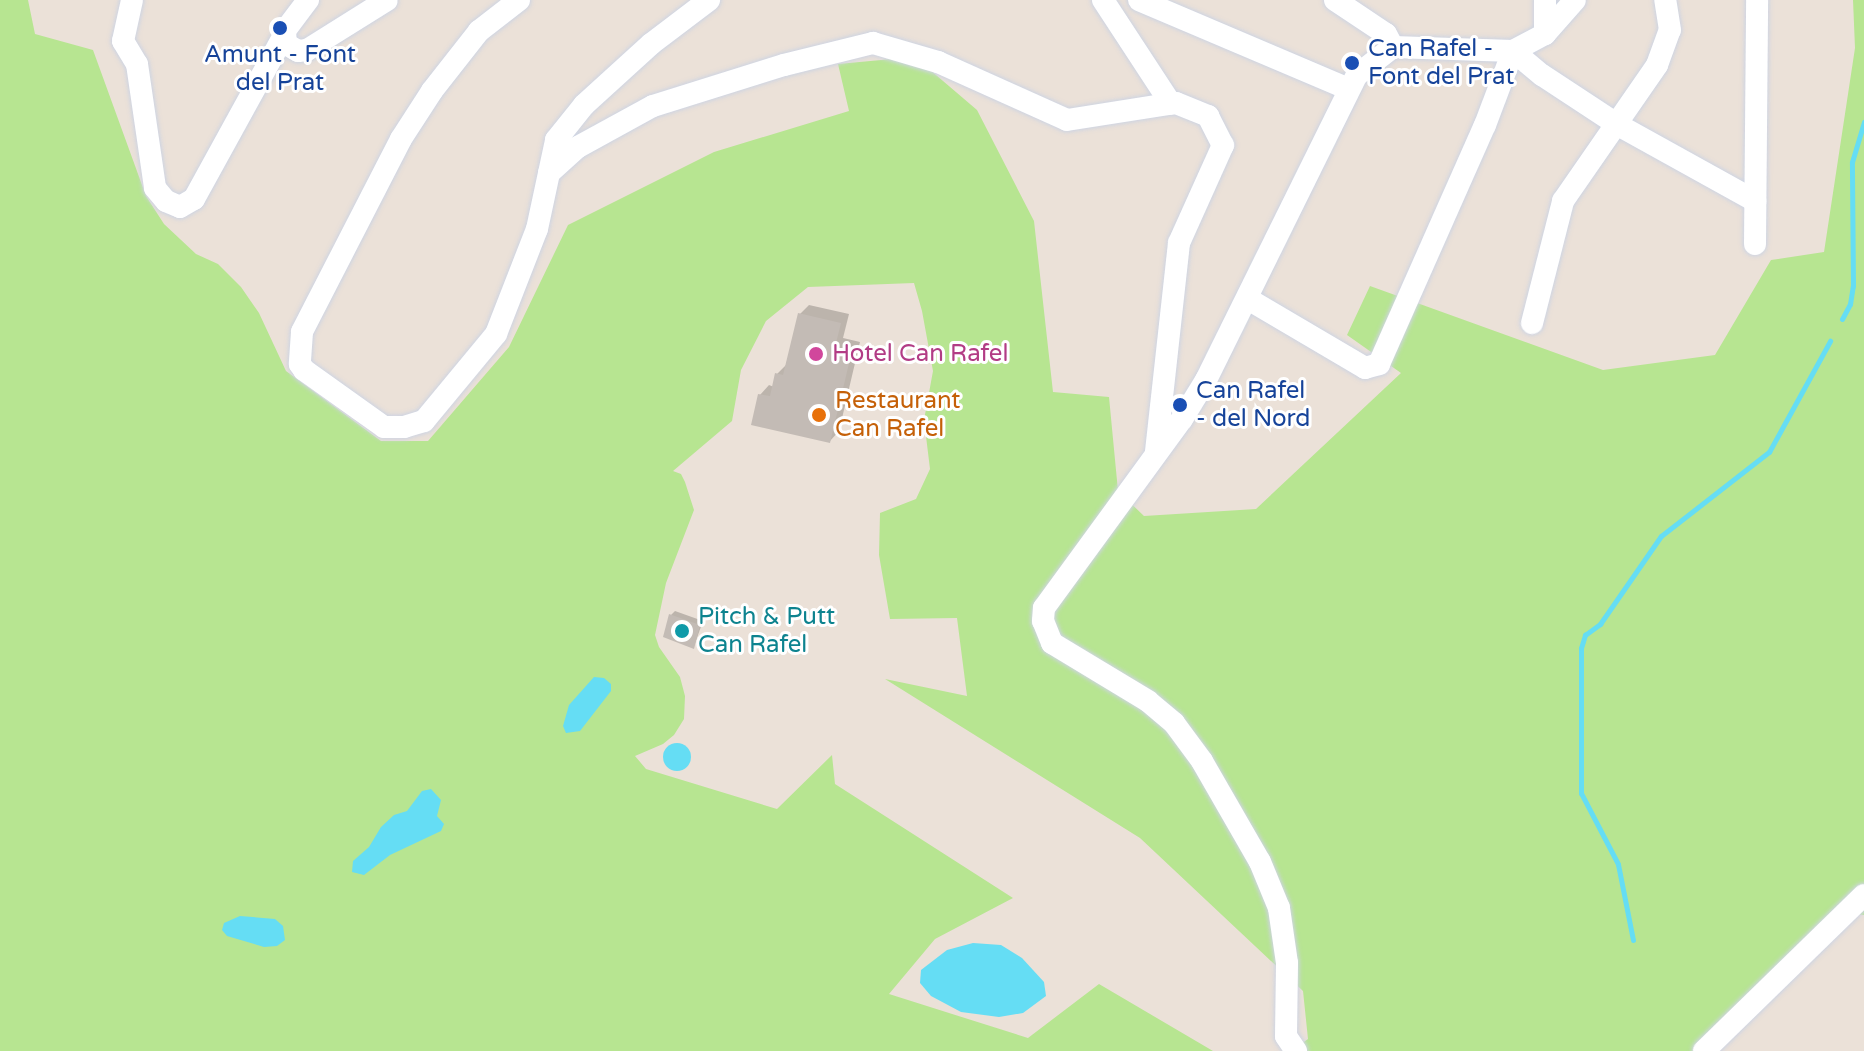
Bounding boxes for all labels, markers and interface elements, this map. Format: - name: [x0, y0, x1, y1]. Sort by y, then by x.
- marker: Amunt - Font del Prat: [271, 19, 289, 37]
- place label: Can Rafel - Font del Prat: [1368, 35, 1514, 91]
- place label: Amunt - Font del Prat: [204, 41, 356, 97]
- marker: Can Rafel - Font del Prat: [1343, 54, 1361, 72]
- place label: Hotel Can Rafel: [832, 340, 1008, 368]
- marker: Hotel Can Rafel: [807, 345, 825, 363]
- place label: Can Rafel - del Nord: [1196, 377, 1310, 433]
- place label: Restaurant Can Rafel: [835, 387, 960, 443]
- marker: Can Rafel - del Nord: [1171, 396, 1189, 414]
- marker: Restaurant Can Rafel: [810, 406, 828, 424]
- place label: Pitch & Putt Can Rafel: [698, 603, 835, 659]
- marker: Pitch & Putt Can Rafel: [673, 622, 691, 640]

